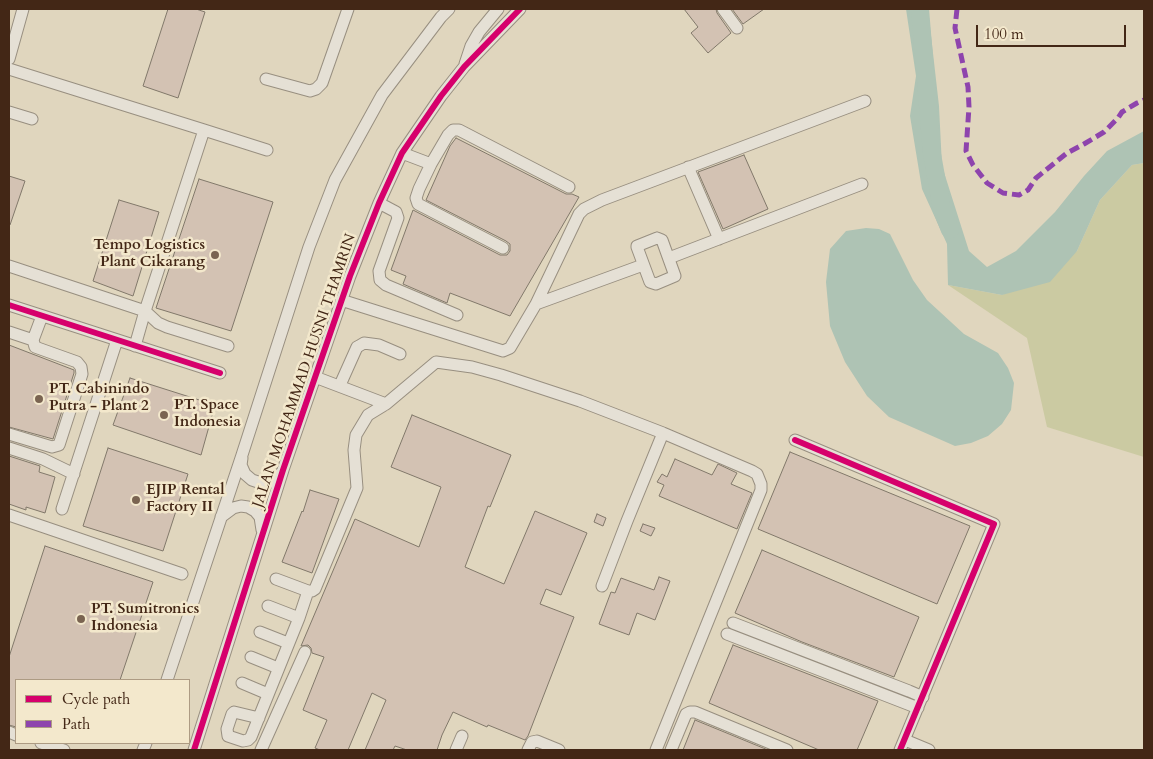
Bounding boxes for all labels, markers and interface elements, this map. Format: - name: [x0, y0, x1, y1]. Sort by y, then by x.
- scale bar: [978, 15, 1128, 47]
- text: 100 m: [984, 24, 1024, 44]
- street label: JALAN MOHAMMAD HUSNI THAMRIN: [250, 232, 360, 510]
- place label: Tempo Logistics Plant Cikarang: [93, 237, 205, 272]
- marker: Tempo Logistics Plant Cikarang: [209, 249, 221, 261]
- place label: PT. Cabinindo Putra - Plant 2: [49, 381, 149, 416]
- marker: PT. Cabinindo Putra - Plant 2: [33, 393, 45, 405]
- place label: PT. Space Indonesia: [174, 397, 241, 432]
- marker: PT. Space Indonesia: [158, 409, 170, 421]
- place label: EJIP Rental Factory II: [146, 482, 225, 517]
- marker: EJIP Rental Factory II: [130, 494, 142, 506]
- place label: PT. Sumitronics Indonesia: [91, 601, 199, 636]
- marker: PT. Sumitronics Indonesia: [75, 613, 87, 625]
- legend: [15, 679, 190, 744]
- text: Cycle path: [62, 689, 130, 709]
- text: Path: [62, 714, 90, 734]

